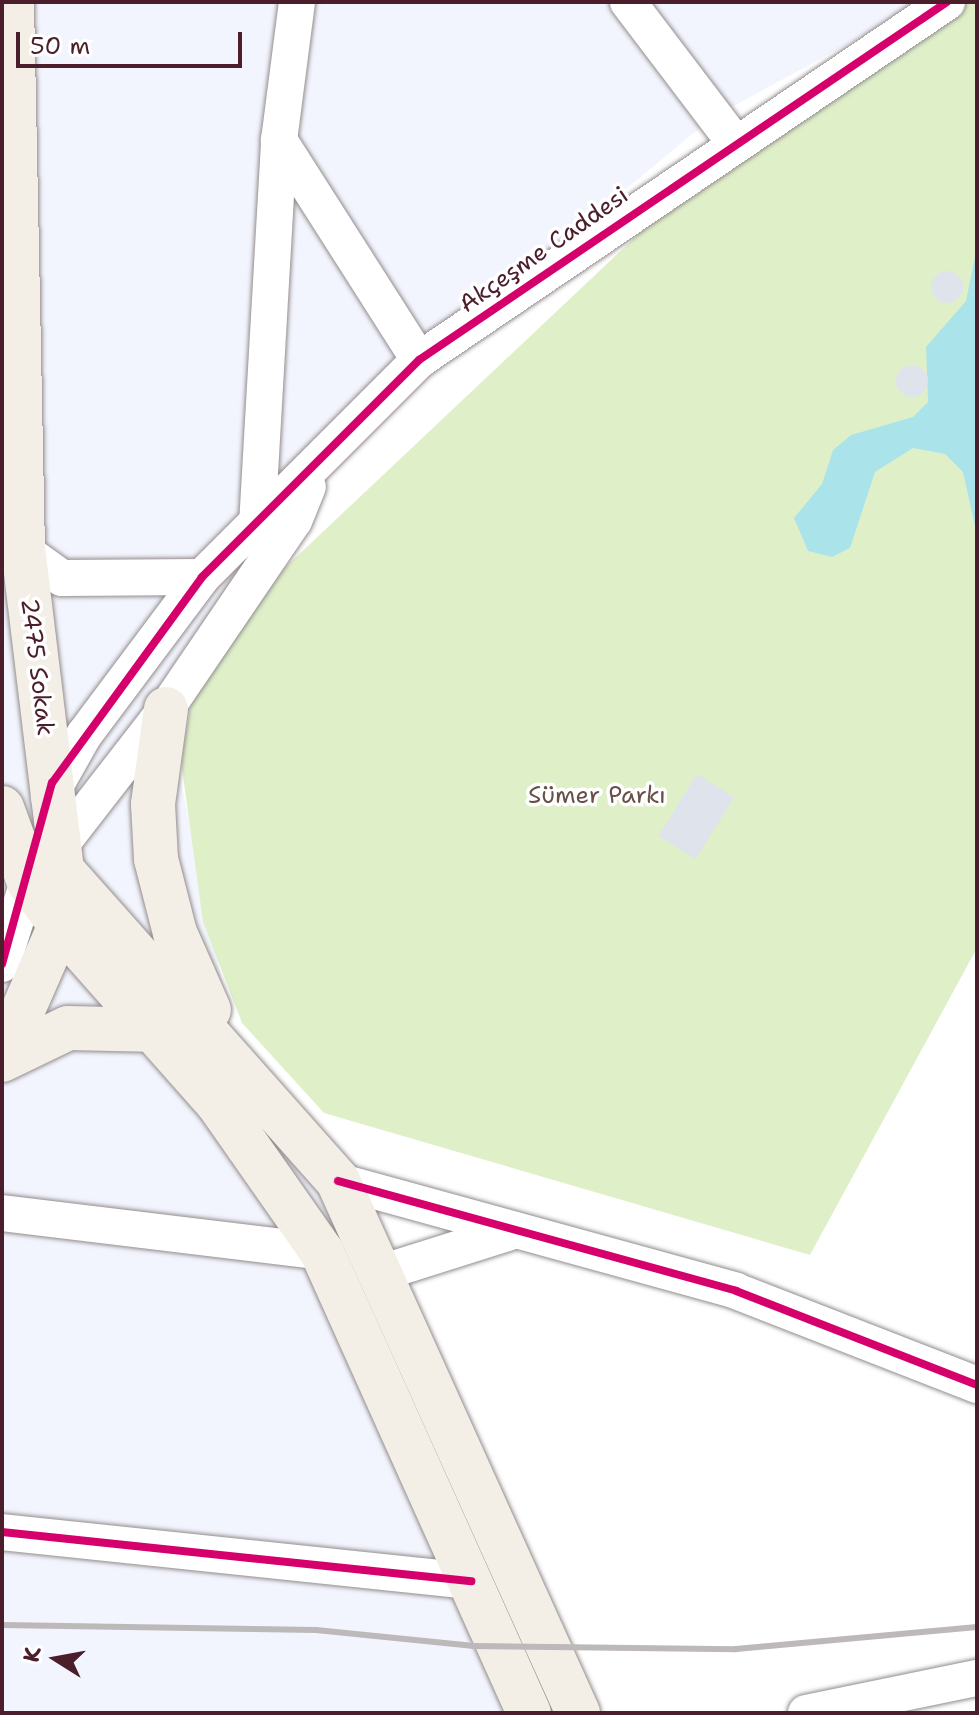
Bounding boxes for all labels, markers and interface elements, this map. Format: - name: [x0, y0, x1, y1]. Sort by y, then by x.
- scale bar: [20, 16, 246, 66]
- text: 50 m: [30, 30, 90, 62]
- street label: Akçeşme Caddesi: [454, 181, 634, 319]
- street label: 2475 Sokak: [14, 597, 60, 737]
- park label: Sümer Parkı: [528, 782, 666, 810]
- north arrow: [16, 1619, 96, 1699]
- text: K: [16, 1644, 48, 1664]

